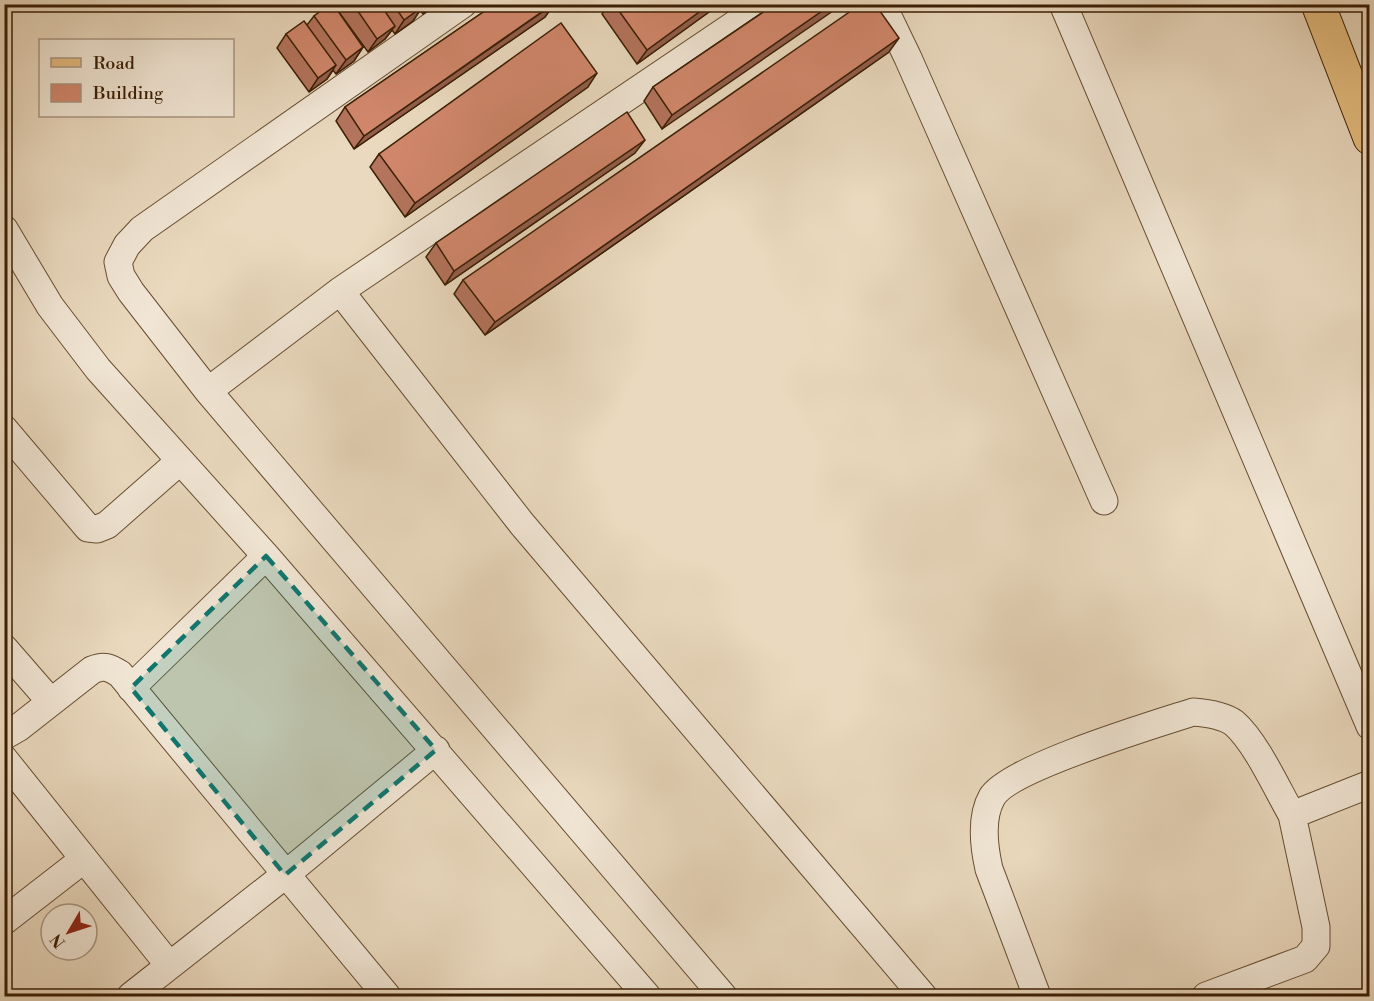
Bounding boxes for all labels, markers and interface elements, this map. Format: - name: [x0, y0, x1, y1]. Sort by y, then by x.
- legend: [39, 39, 234, 117]
- text: Road: [93, 52, 136, 75]
- text: Building: [92, 82, 164, 105]
- north arrow: [39, 902, 99, 962]
- text: N: [46, 929, 70, 952]

